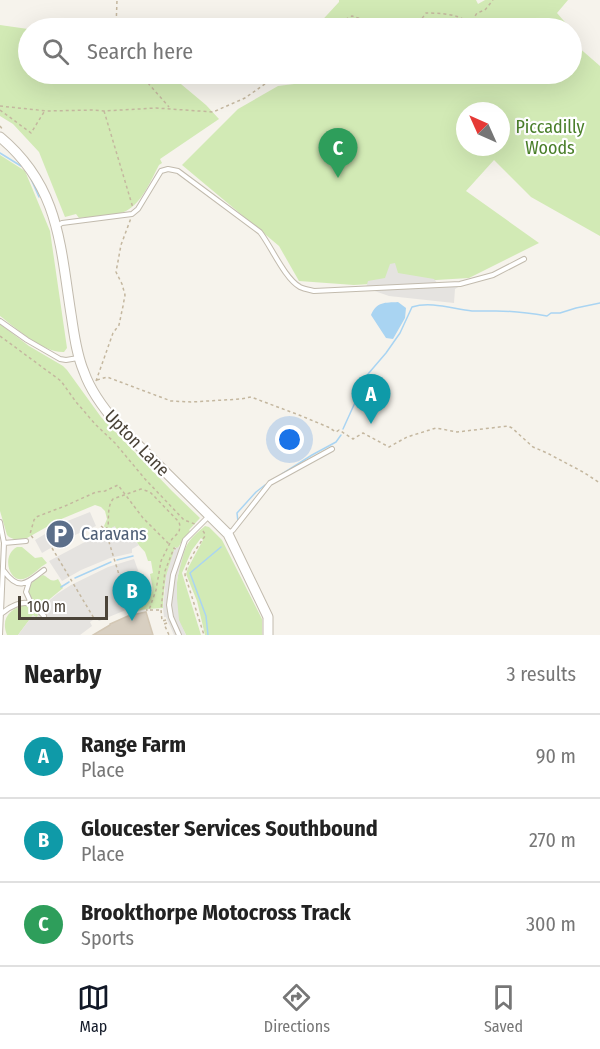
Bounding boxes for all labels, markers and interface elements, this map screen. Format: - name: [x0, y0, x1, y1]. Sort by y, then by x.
- search box: [18, 18, 582, 84]
- icon: search: [39, 35, 72, 68]
- text: Search here: [87, 38, 193, 65]
- north arrow: [456, 102, 510, 156]
- park label: Piccadilly Woods: [515, 116, 585, 159]
- pin: C: [318, 128, 358, 178]
- pin: A: [352, 374, 391, 424]
- street label: Upton Lane: [100, 405, 174, 481]
- your location: [275, 425, 304, 454]
- parking icon: Caravans: [44, 518, 76, 550]
- place label: Caravans: [81, 523, 147, 545]
- pin: B: [112, 572, 152, 621]
- scale bar: [18, 593, 108, 620]
- text: 100 m: [27, 597, 66, 616]
- text: Nearby: [24, 659, 101, 690]
- text: 3 results: [507, 662, 576, 686]
- text: Range Farm: [81, 731, 186, 758]
- text: A: [38, 744, 49, 768]
- text: 90 m: [536, 744, 576, 768]
- text: Place: [81, 758, 124, 782]
- text: Gloucester Services Southbound: [81, 815, 378, 842]
- text: B: [38, 828, 49, 852]
- text: 270 m: [529, 828, 576, 852]
- text: Place: [81, 842, 124, 866]
- text: Brookthorpe Motocross Track: [81, 899, 351, 926]
- text: C: [38, 912, 49, 936]
- text: 300 m: [526, 912, 576, 936]
- text: Sports: [81, 926, 134, 950]
- tab: Map: [77, 981, 110, 1036]
- tab: Directions: [264, 981, 330, 1036]
- tab: Saved: [484, 981, 523, 1036]

